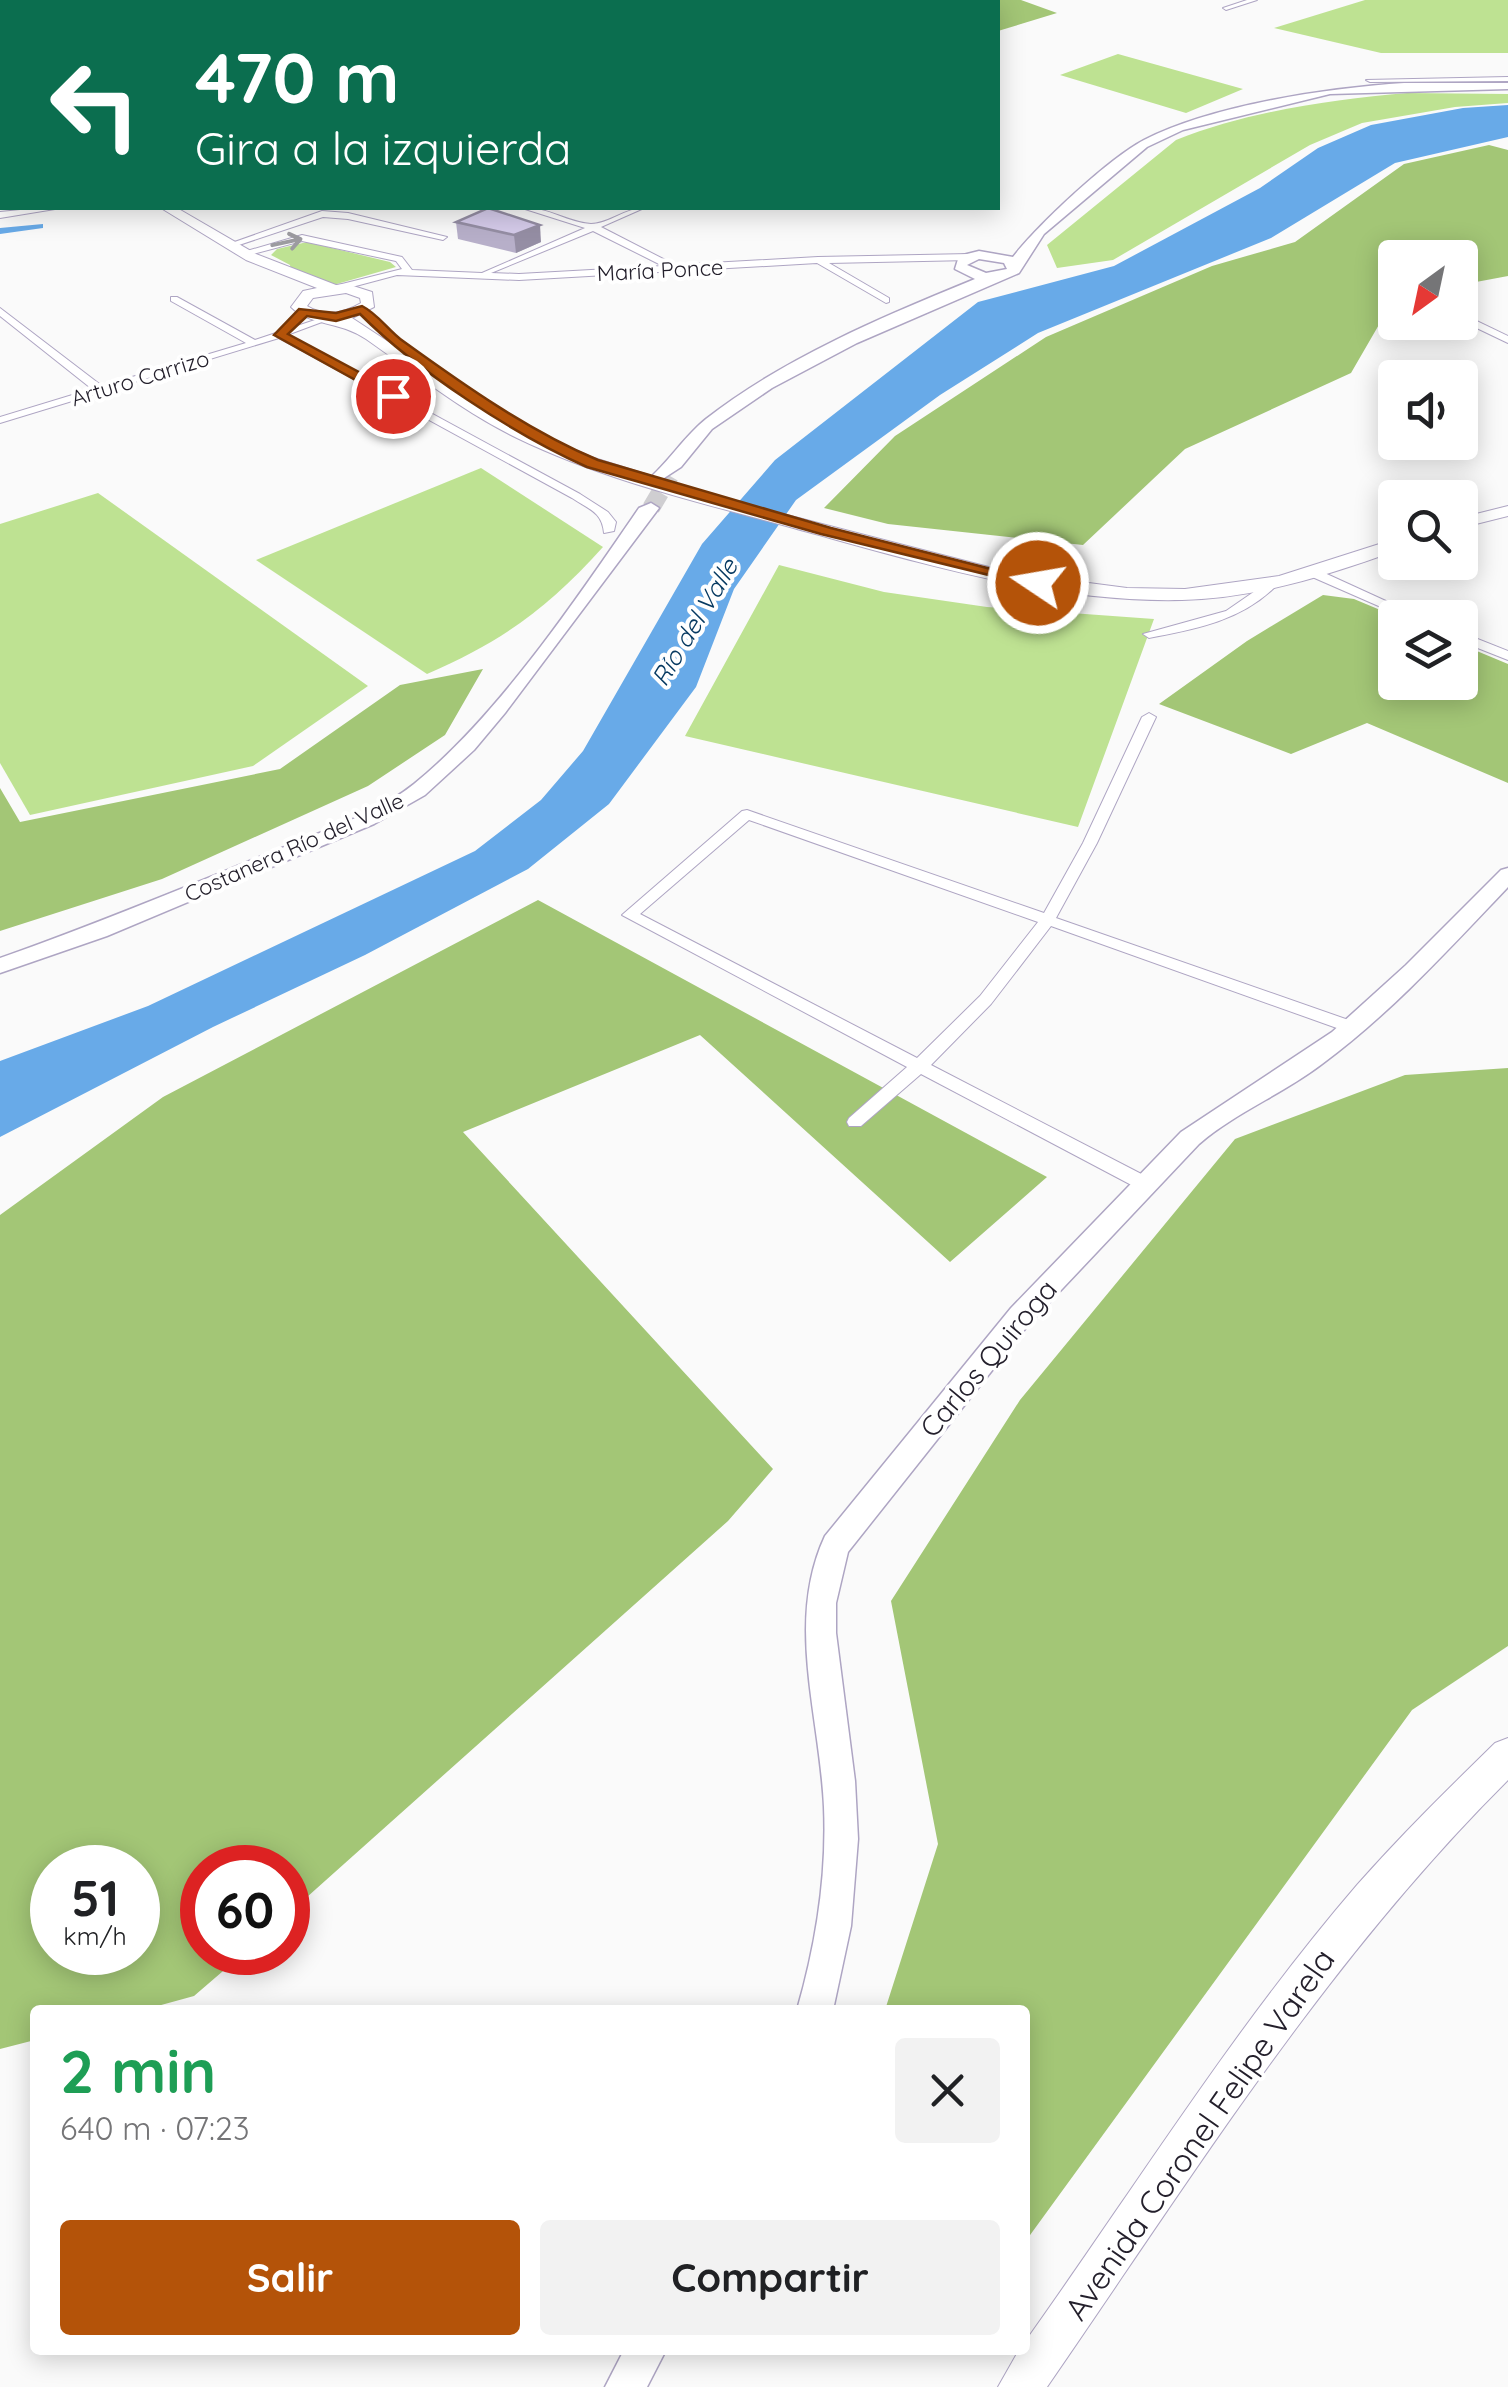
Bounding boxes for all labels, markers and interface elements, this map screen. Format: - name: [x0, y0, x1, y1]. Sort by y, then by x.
- text: 470 m: [195, 33, 400, 121]
- icon: left: [30, 40, 160, 170]
- text: Gira a la izquierda: [195, 120, 571, 176]
- one-way arrow: [270, 231, 302, 250]
- north arrow: [1378, 240, 1478, 340]
- map controls: [1378, 240, 1478, 700]
- street label: María Ponce: [596, 253, 724, 287]
- street label: Arturo Carrizo: [68, 344, 212, 412]
- pin: [351, 354, 436, 439]
- button: sound: [1378, 360, 1478, 460]
- icon: arrive: [366, 369, 421, 424]
- button: search: [1378, 480, 1478, 580]
- position arrow: [986, 531, 1090, 635]
- water label: Río del Valle: [644, 552, 744, 691]
- button: layers: [1378, 600, 1478, 700]
- street label: Costanera Río del Valle: [180, 786, 408, 908]
- street label: Carlos Quiroga: [912, 1272, 1064, 1444]
- speed limit sign: 60: [180, 1845, 310, 1975]
- text: 51: [71, 1866, 119, 1929]
- text: km/h: [63, 1920, 127, 1951]
- street label: Avenida Coronel Felipe Varela: [1055, 1941, 1343, 2327]
- text: 2 min: [60, 2033, 216, 2108]
- button: close: [895, 2038, 1000, 2143]
- text: 640 m · 07:23: [60, 2108, 249, 2148]
- button: Salir: [60, 2220, 520, 2335]
- button: Compartir: [540, 2220, 1000, 2335]

